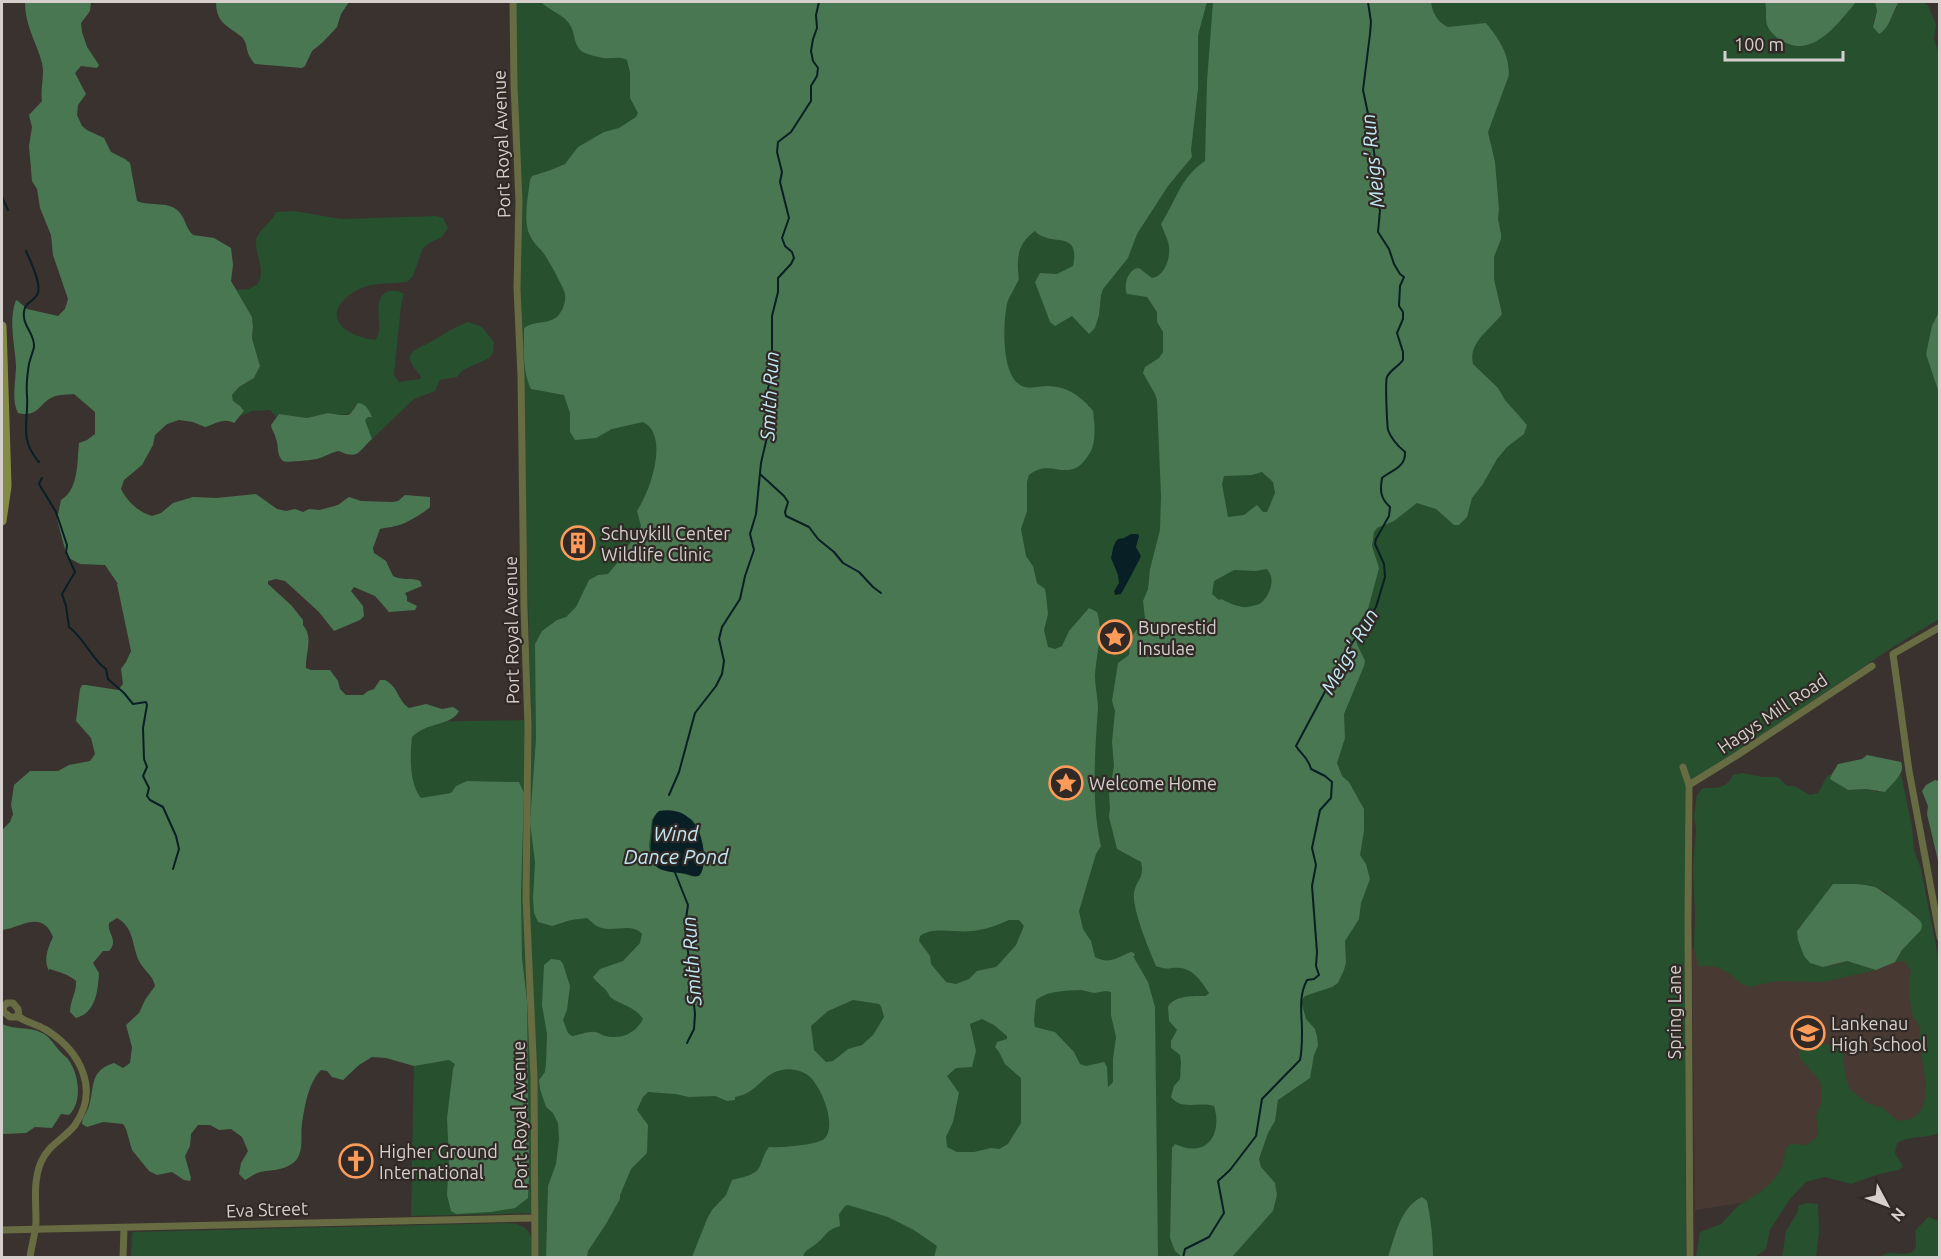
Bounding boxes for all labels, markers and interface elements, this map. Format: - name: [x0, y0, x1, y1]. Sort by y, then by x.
- scale bar: [1725, 24, 1844, 62]
- text: 100 m: [1734, 34, 1784, 54]
- street label: Port Royal Avenue: [488, 70, 514, 218]
- water label: Meigs' Run: [1356, 113, 1388, 209]
- water label: Smith Run: [755, 351, 783, 442]
- place label: Schuykill Center Wildlife Clinic: [601, 523, 730, 564]
- building icon: Schuykill Center Wildlife Clinic: [560, 525, 596, 561]
- street label: Port Royal Avenue: [500, 556, 522, 704]
- water label: Meigs' Run: [1315, 604, 1383, 698]
- place label: Buprestid Insulae: [1138, 617, 1217, 658]
- place icon: Buprestid Insulae: [1097, 619, 1133, 655]
- street label: Hagys Mill Road: [1713, 669, 1831, 757]
- place icon: Welcome Home: [1048, 765, 1084, 801]
- place label: Welcome Home: [1089, 773, 1217, 793]
- water label: Wind Dance Pond: [624, 822, 729, 868]
- water label: Smith Run: [676, 916, 706, 1007]
- street label: Spring Lane: [1664, 965, 1684, 1059]
- place label: Lankenau High School: [1831, 1013, 1927, 1054]
- school or university icon: Lankenau High School: [1790, 1015, 1826, 1051]
- street label: Port Royal Avenue: [508, 1041, 530, 1189]
- place label: Higher Ground International: [379, 1141, 498, 1182]
- church icon: Higher Ground International: [338, 1143, 374, 1179]
- north arrow: [1857, 1175, 1917, 1235]
- street label: Eva Street: [226, 1198, 308, 1220]
- text: N: [1888, 1204, 1909, 1225]

